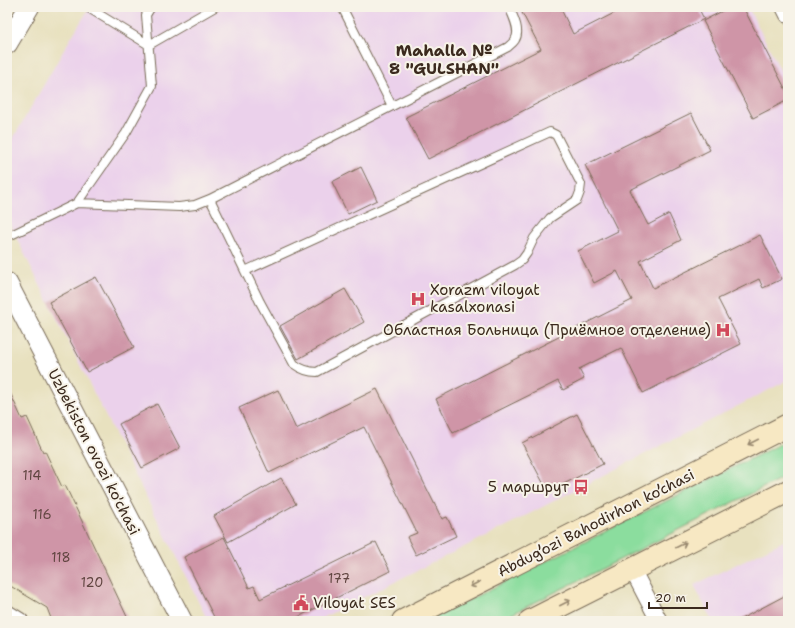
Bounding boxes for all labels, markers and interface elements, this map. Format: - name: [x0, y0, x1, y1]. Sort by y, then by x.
- district label: Mahalla № 8 "GULSHAN": [389, 40, 499, 79]
- place label: Xorazm viloyat kasalxonasi: [430, 280, 540, 317]
- hospital icon: Xorazm viloyat kasalxonasi: [409, 290, 427, 308]
- place label: Областная Больница (Приёмное отделение): [383, 320, 711, 340]
- hospital icon: Областная Больница (Приёмное отделение): [714, 321, 732, 339]
- street label: Uzbekiston ovozi ko'chasi: [43, 366, 145, 538]
- one-way arrow: [748, 439, 760, 446]
- street label: Abdug’ozi Bahodirhon ko’chasi: [494, 464, 698, 582]
- house number: 114: [23, 467, 41, 484]
- place label: 5 маршрут: [488, 477, 569, 497]
- bus stop icon: 5 маршрут: [572, 478, 590, 496]
- house number: 116: [32, 506, 52, 523]
- one-way arrow: [674, 541, 686, 548]
- house number: 118: [51, 549, 71, 566]
- house number: 177: [328, 570, 350, 587]
- house number: 120: [81, 574, 103, 591]
- one-way arrow: [470, 581, 482, 588]
- scale bar: [649, 584, 707, 610]
- text: 20 m: [655, 590, 686, 606]
- place label: Viloyat SES: [313, 593, 396, 613]
- public building icon: Viloyat SES: [292, 594, 310, 612]
- one-way arrow: [558, 599, 570, 607]

